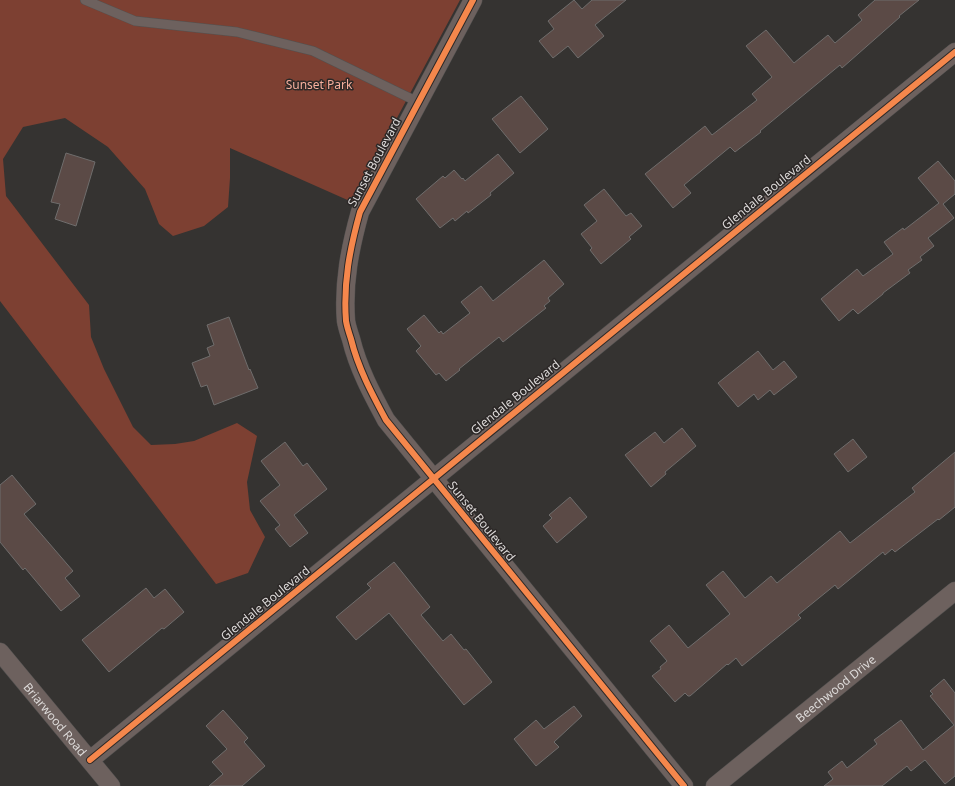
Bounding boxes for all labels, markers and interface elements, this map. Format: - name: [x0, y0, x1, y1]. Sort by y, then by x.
- park label: Sunset Park: [286, 76, 353, 93]
- street label: Sunset Boulevard: [343, 115, 405, 209]
- street label: Glendale Boulevard: [718, 151, 814, 233]
- street label: Glendale Boulevard: [467, 356, 563, 438]
- street label: Sunset Boulevard: [444, 477, 520, 565]
- street label: Glendale Boulevard: [217, 562, 313, 644]
- street label: Beechwood Drive: [792, 650, 879, 726]
- street label: Briarwood Road: [20, 679, 91, 759]

